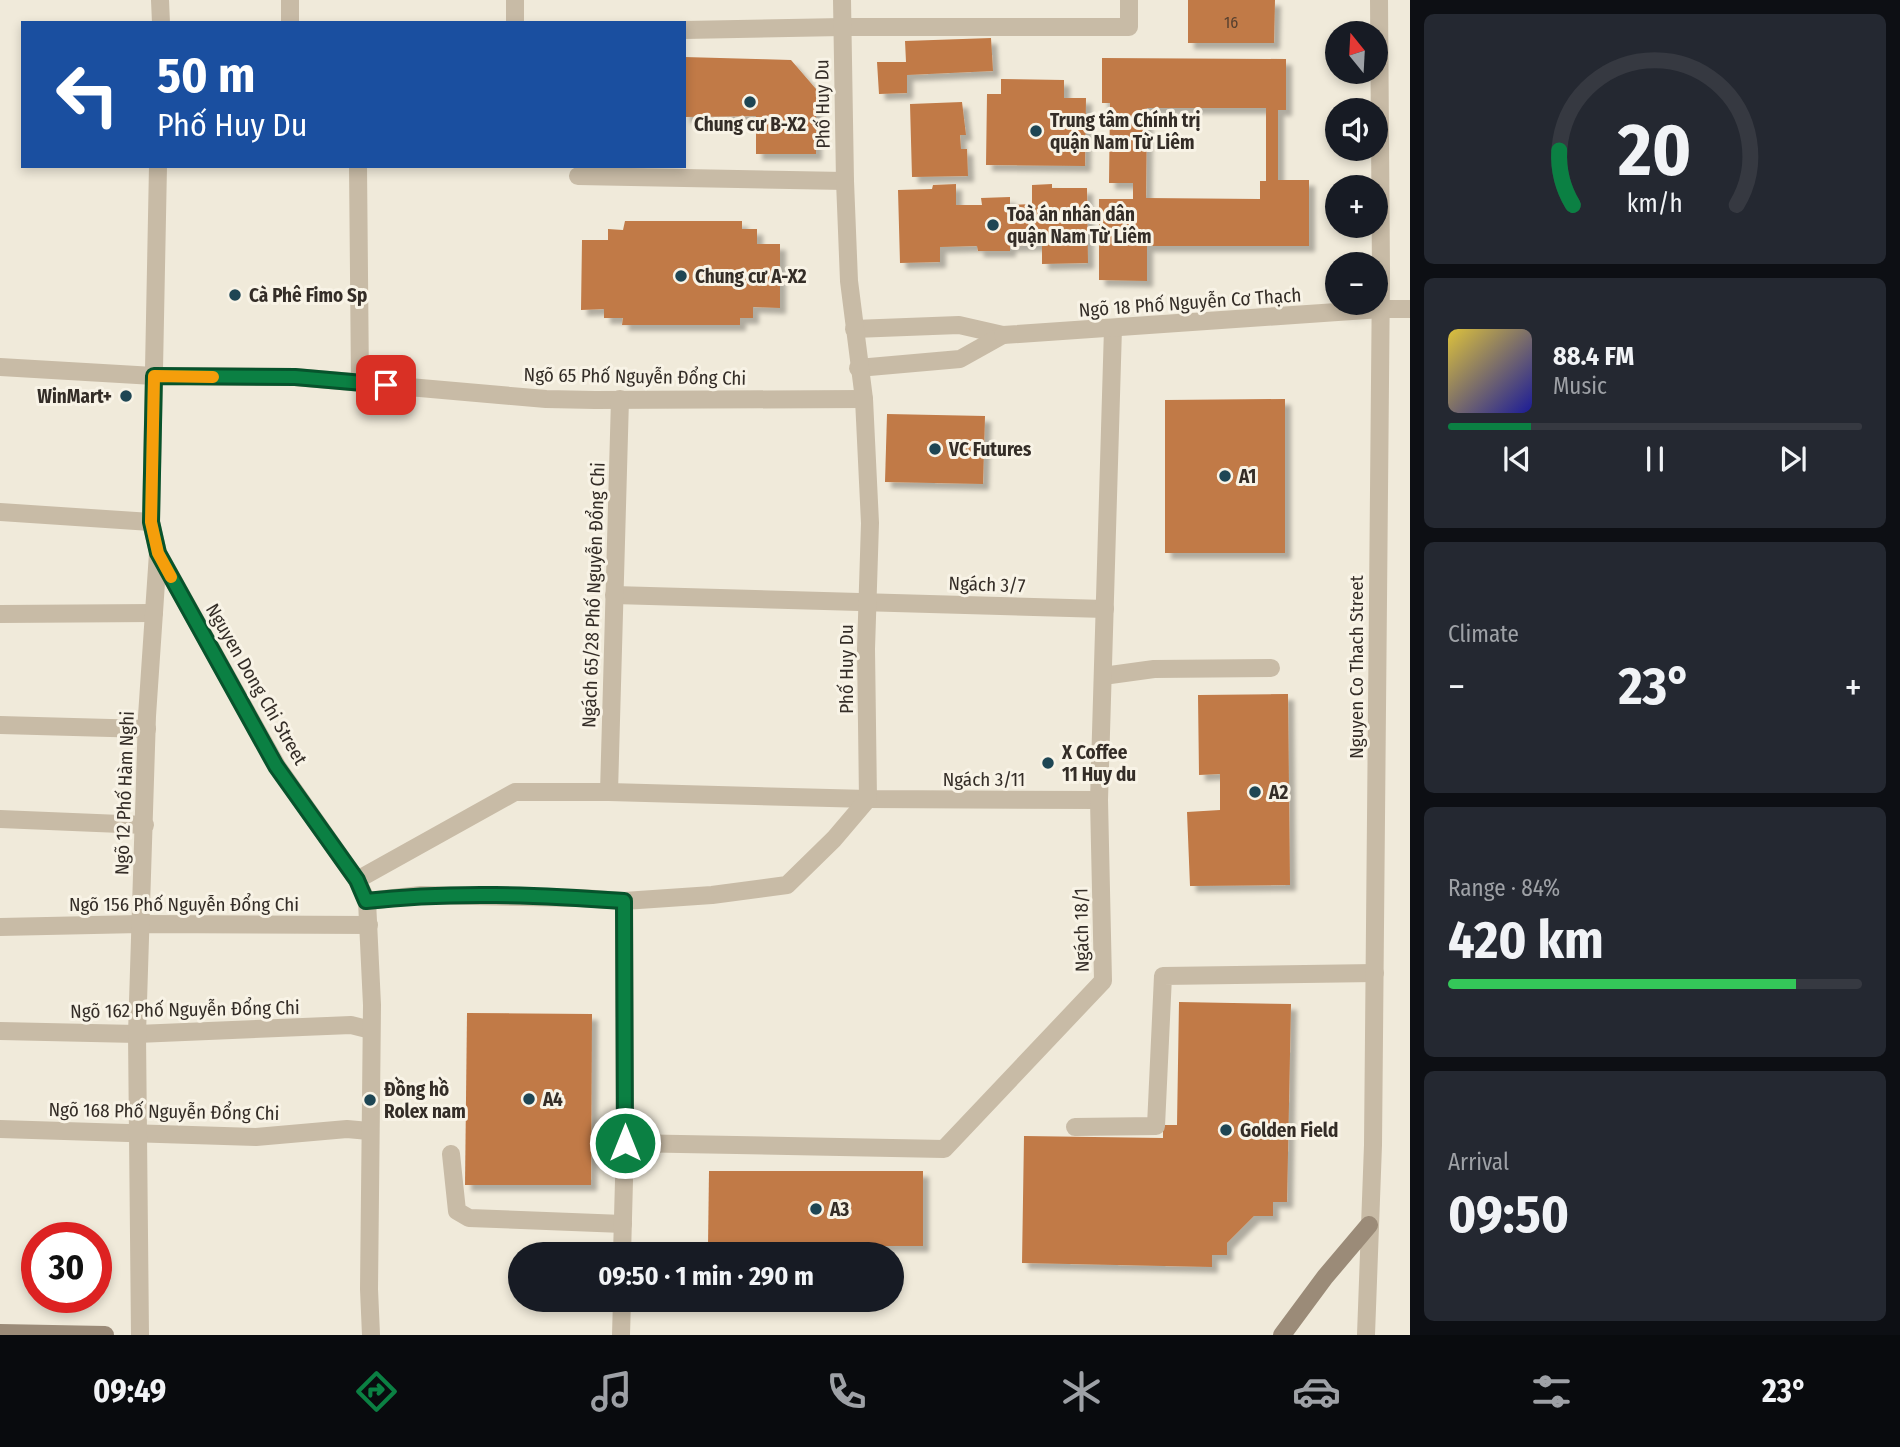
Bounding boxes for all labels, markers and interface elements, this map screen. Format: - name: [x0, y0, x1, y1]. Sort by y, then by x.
- house number: 16: [1224, 13, 1238, 32]
- north arrow: [1325, 21, 1388, 84]
- map controls: [1325, 21, 1388, 315]
- text: 50 m: [157, 46, 255, 105]
- icon: left: [42, 49, 133, 140]
- street label: Phố Huy Du: [810, 59, 835, 149]
- marker: Chung cư B-X2: [742, 94, 758, 110]
- button: sound: [1325, 98, 1388, 161]
- text: Phố Huy Du: [157, 106, 308, 144]
- text: 20: [1617, 107, 1692, 194]
- place label: Trung tâm Chính trị quận Nam Từ Liêm: [1050, 109, 1200, 154]
- place label: Chung cư B-X2: [694, 113, 806, 136]
- marker: Trung tâm Chính trị quận Nam Từ Liêm: [1028, 123, 1044, 139]
- button: +: [1325, 175, 1388, 238]
- text: km/h: [1627, 189, 1683, 219]
- place label: Toà án nhân dân quận Nam Từ Liêm: [1007, 203, 1151, 248]
- marker: Toà án nhân dân quận Nam Từ Liêm: [985, 217, 1001, 233]
- button: −: [1325, 252, 1388, 315]
- place label: Chung cư A-X2: [695, 265, 807, 288]
- marker: Chung cư A-X2: [673, 268, 689, 284]
- street label: Ngõ 18 Phố Nguyễn Cơ Thạch: [1078, 283, 1302, 322]
- place label: Cà Phê Fimo Sp: [249, 284, 367, 307]
- marker: Cà Phê Fimo Sp: [227, 287, 243, 303]
- text: 88.4 FM: [1553, 341, 1634, 372]
- pin: [356, 355, 416, 415]
- street label: Ngõ 65 Phố Nguyễn Đổng Chi: [524, 363, 746, 390]
- icon: arrive: [367, 366, 405, 404]
- text: Music: [1553, 372, 1607, 400]
- place label: WinMart+: [37, 385, 112, 408]
- marker: WinMart+: [118, 388, 134, 404]
- place label: VC Futures: [948, 438, 1032, 461]
- icon: previous: [1498, 440, 1536, 478]
- icon: pause: [1636, 440, 1674, 478]
- icon: next: [1774, 440, 1812, 478]
- marker: VC Futures: [927, 441, 943, 457]
- street label: Ngách 65/28 Phố Nguyễn Đổng Chi: [577, 462, 610, 728]
- place label: A1: [1238, 465, 1256, 488]
- marker: A1: [1217, 468, 1233, 484]
- street label: Ngách 3/7: [948, 572, 1026, 597]
- street label: Nguyen Co Thach Street: [1345, 574, 1368, 759]
- street label: Nguyen Dong Chi Street: [201, 600, 313, 770]
- text: Climate: [1448, 620, 1519, 648]
- street label: Phố Huy Du: [835, 624, 858, 714]
- text: 23°: [1618, 655, 1691, 718]
- text: −: [1448, 664, 1465, 710]
- text: +: [1845, 664, 1862, 710]
- street label: Ngõ 12 Phố Hàm Nghi: [110, 711, 139, 875]
- place label: X Coffee 11 Huy du: [1061, 741, 1136, 786]
- marker: X Coffee 11 Huy du: [1040, 755, 1056, 771]
- street label: Ngách 3/11: [943, 768, 1025, 791]
- place label: A2: [1268, 781, 1289, 804]
- marker: A2: [1247, 784, 1263, 800]
- text: Range · 84%: [1448, 874, 1560, 902]
- street label: Ngách 18/1: [1069, 888, 1094, 972]
- street label: Ngõ 156 Phố Nguyễn Đổng Chi: [69, 893, 299, 916]
- text: 420 km: [1448, 909, 1604, 972]
- street label: Ngõ 162 Phố Nguyễn Đổng Chi: [70, 996, 300, 1023]
- place label: Đồng hồ Rolex nam: [384, 1076, 466, 1123]
- place label: A4: [542, 1088, 563, 1111]
- marker: A4: [521, 1091, 537, 1107]
- marker: Đồng hồ Rolex nam: [362, 1092, 378, 1108]
- street label: Ngõ 168 Phố Nguyễn Đổng Chi: [48, 1098, 280, 1125]
- position arrow: [588, 1106, 662, 1180]
- place label: Golden Field: [1240, 1119, 1338, 1142]
- marker: Golden Field: [1218, 1122, 1234, 1138]
- text: Arrival: [1448, 1148, 1509, 1176]
- text: 09:50: [1448, 1183, 1569, 1246]
- place label: A3: [829, 1198, 849, 1221]
- marker: A3: [808, 1201, 824, 1217]
- speed limit sign: 30: [21, 1222, 112, 1313]
- text: 09:50 · 1 min · 290 m: [598, 1261, 814, 1292]
- icon: directions: [352, 1367, 401, 1416]
- icon: music: [587, 1367, 636, 1416]
- icon: phone: [822, 1367, 871, 1416]
- icon: climate: [1057, 1367, 1106, 1416]
- icon: car: [1292, 1367, 1341, 1416]
- icon: filters: [1527, 1367, 1576, 1416]
- text: 09:49: [93, 1372, 166, 1410]
- text: 23°: [1762, 1372, 1807, 1410]

